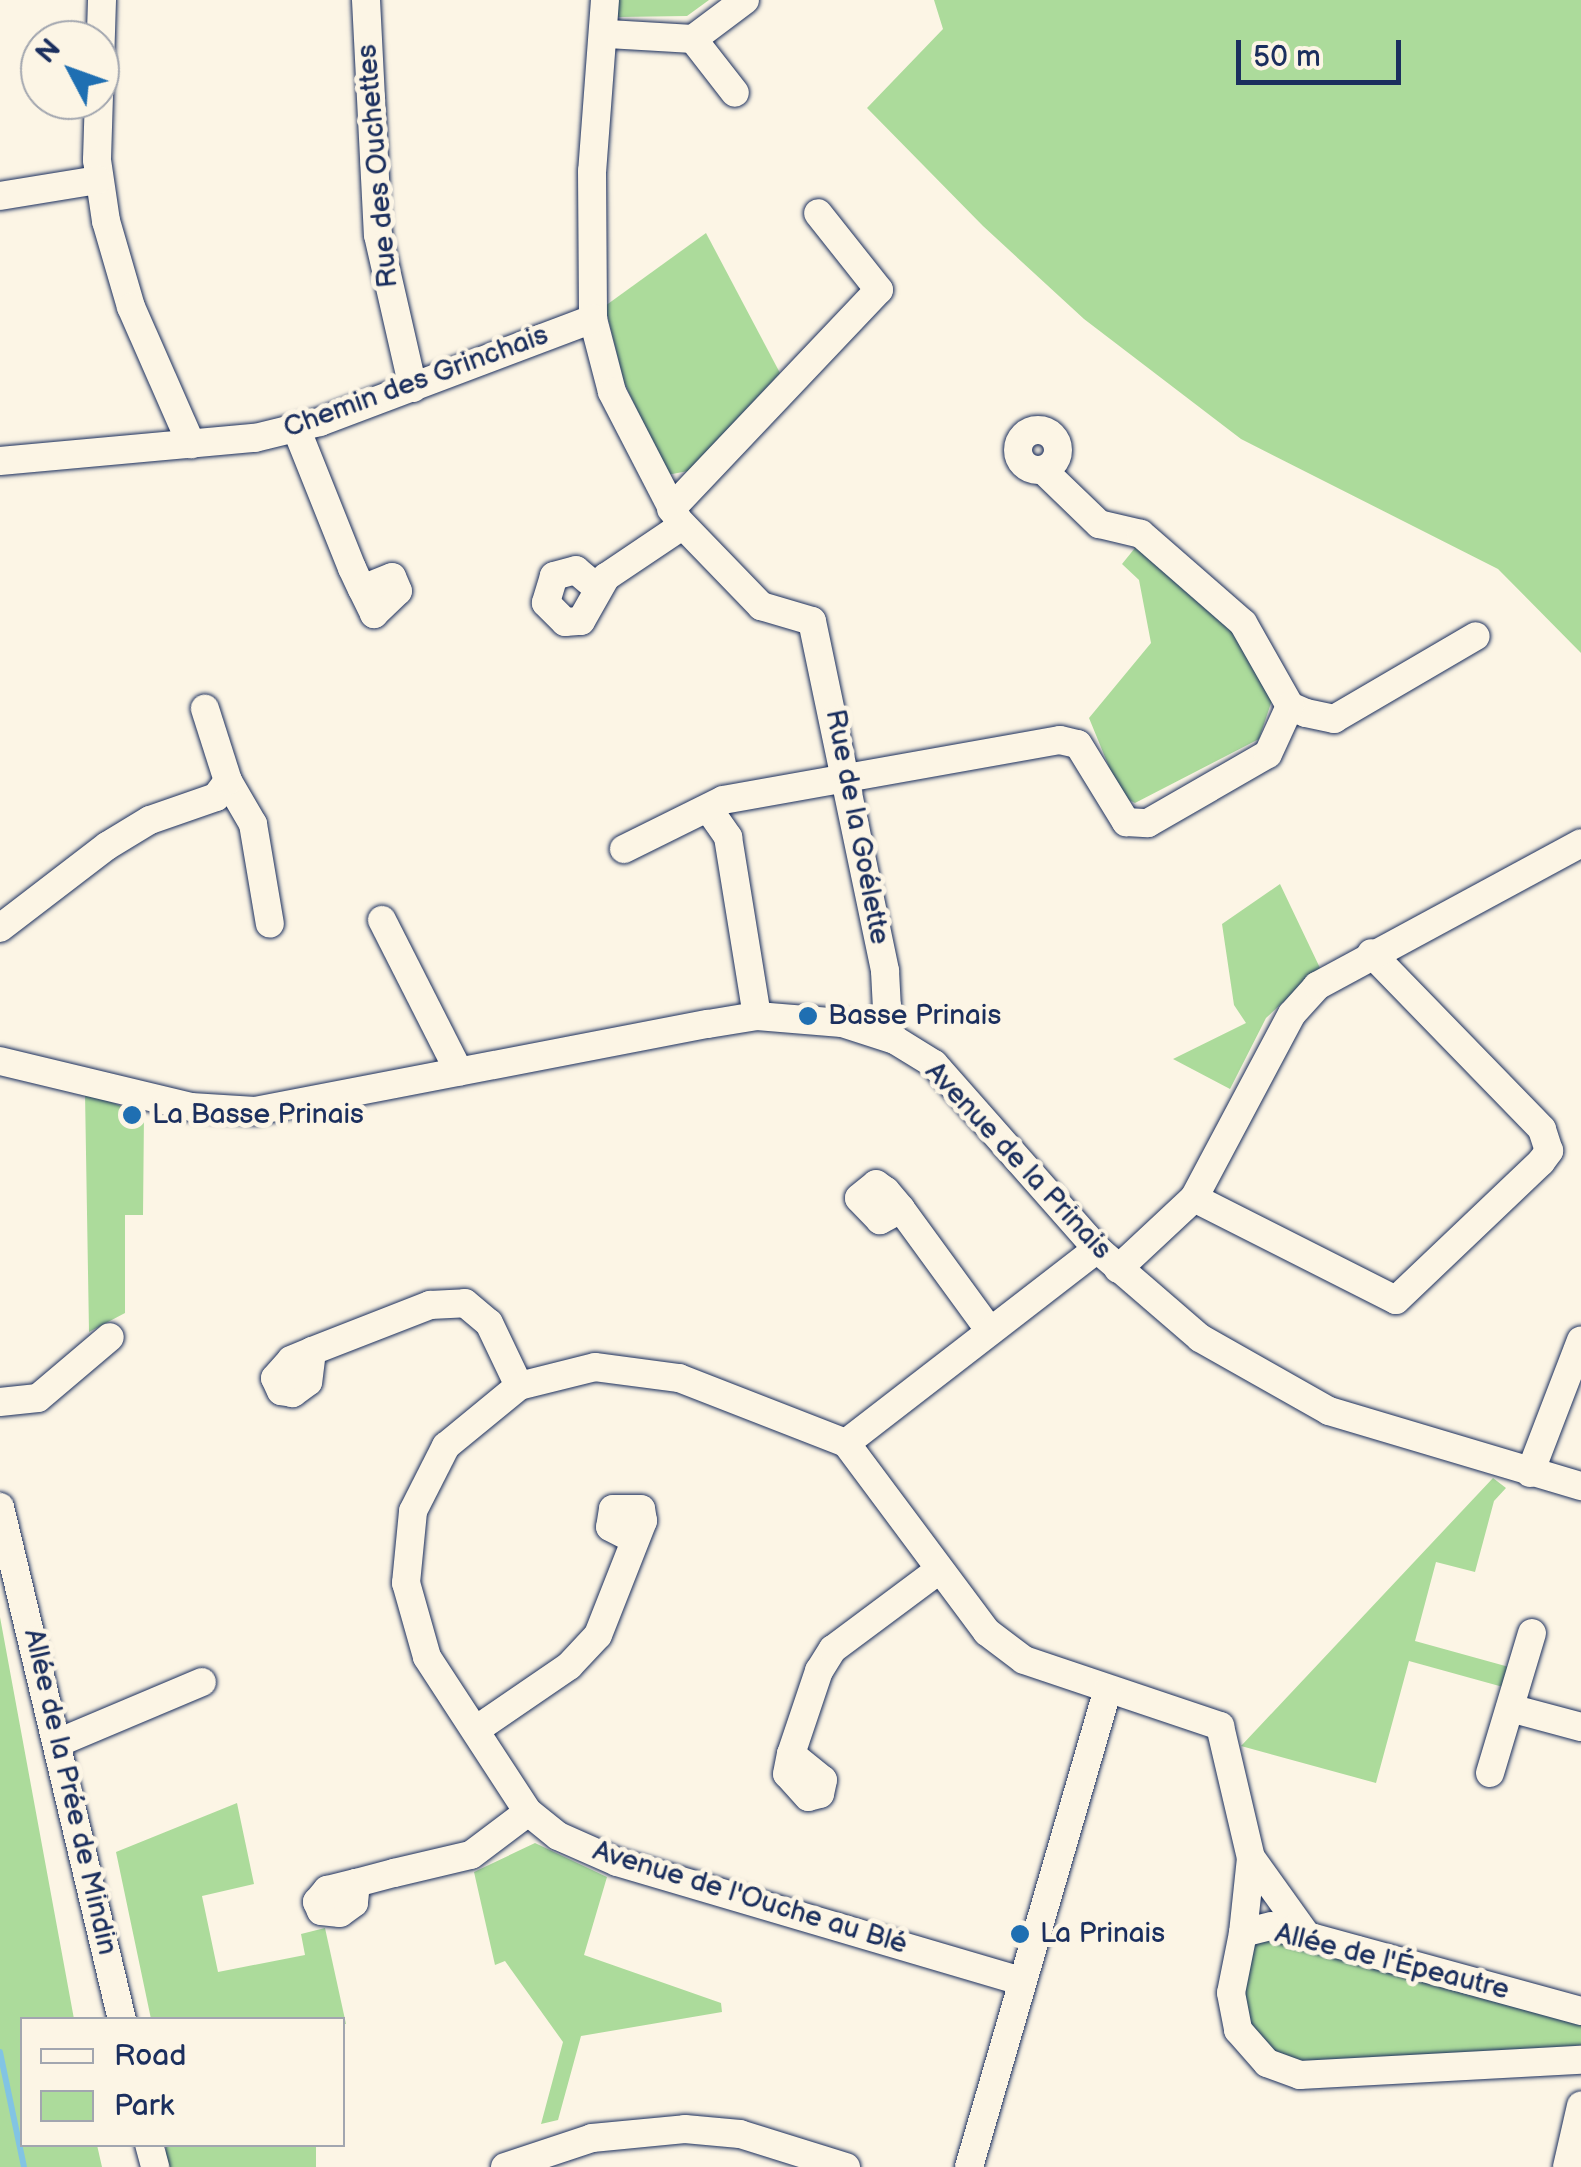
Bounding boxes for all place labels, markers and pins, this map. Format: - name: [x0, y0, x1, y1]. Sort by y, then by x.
- place label: Basse Prinais: [828, 999, 1001, 1033]
- marker: Basse Prinais: [797, 1005, 819, 1027]
- place label: La Basse Prinais: [152, 1098, 364, 1132]
- marker: La Basse Prinais: [121, 1104, 143, 1126]
- place label: La Prinais: [1040, 1917, 1165, 1951]
- marker: La Prinais: [1009, 1923, 1031, 1945]

